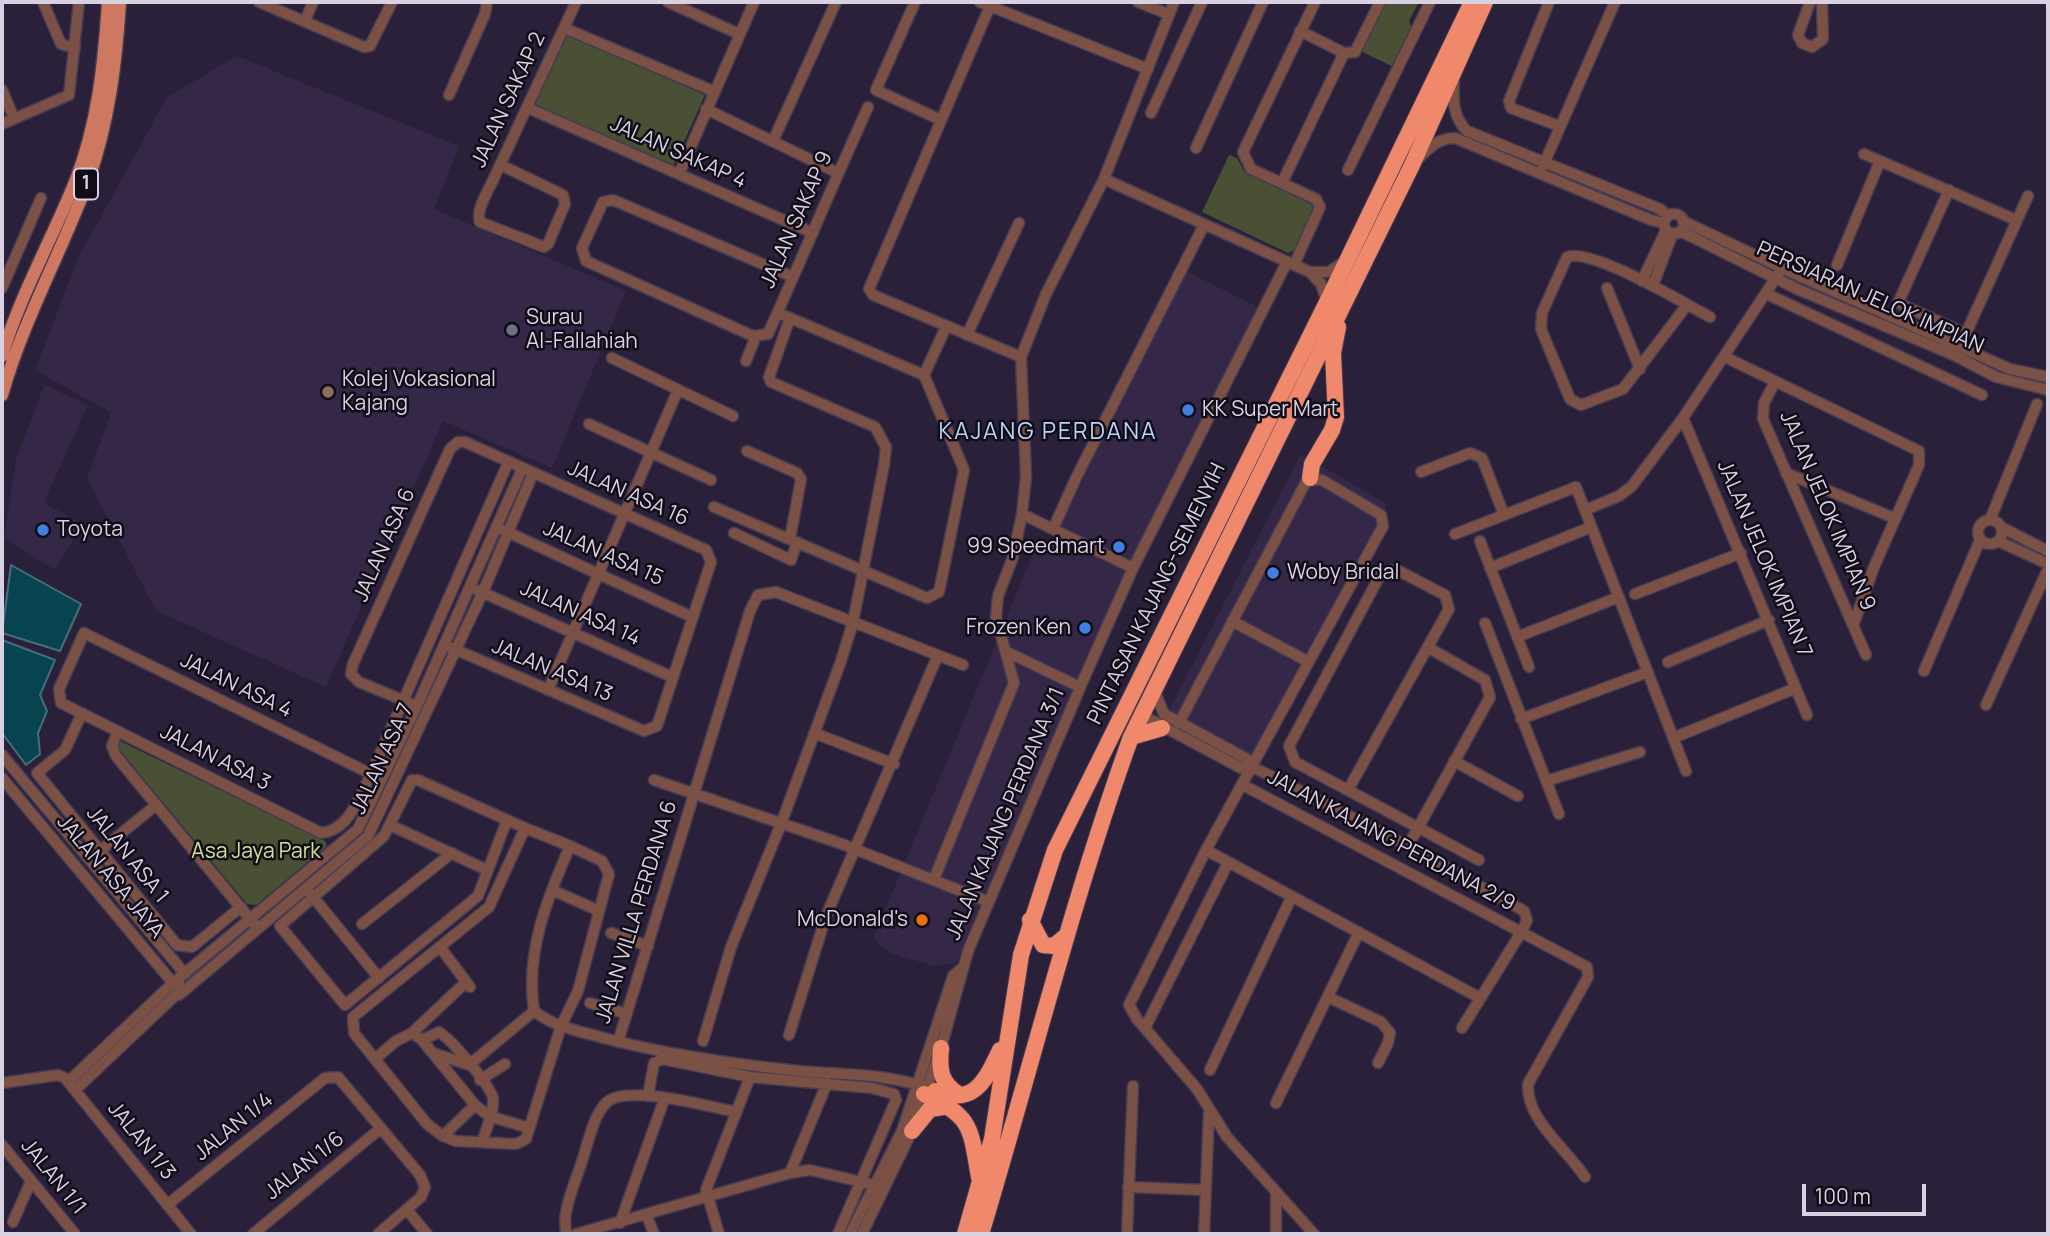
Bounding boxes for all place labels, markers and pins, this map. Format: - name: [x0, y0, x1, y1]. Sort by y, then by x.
- place label: Surau Al-Fallahiah: [526, 305, 638, 355]
- marker: Surau Al-Fallahiah: [504, 322, 520, 338]
- place label: Kolej Vokasional Kajang: [342, 367, 496, 417]
- marker: Kolej Vokasional Kajang: [320, 384, 336, 400]
- place label: KK Super Mart: [1202, 397, 1338, 423]
- marker: KK Super Mart: [1180, 402, 1196, 418]
- place label: Toyota: [57, 517, 123, 543]
- marker: Toyota: [35, 522, 51, 538]
- place label: 99 Speedmart: [967, 534, 1105, 560]
- marker: 99 Speedmart: [1111, 539, 1127, 555]
- place label: Woby Bridal: [1287, 560, 1399, 586]
- marker: Woby Bridal: [1265, 565, 1281, 581]
- place label: Frozen Ken: [966, 615, 1071, 641]
- marker: Frozen Ken: [1077, 620, 1093, 636]
- place label: McDonald's: [797, 907, 908, 933]
- marker: McDonald's: [914, 912, 930, 928]

